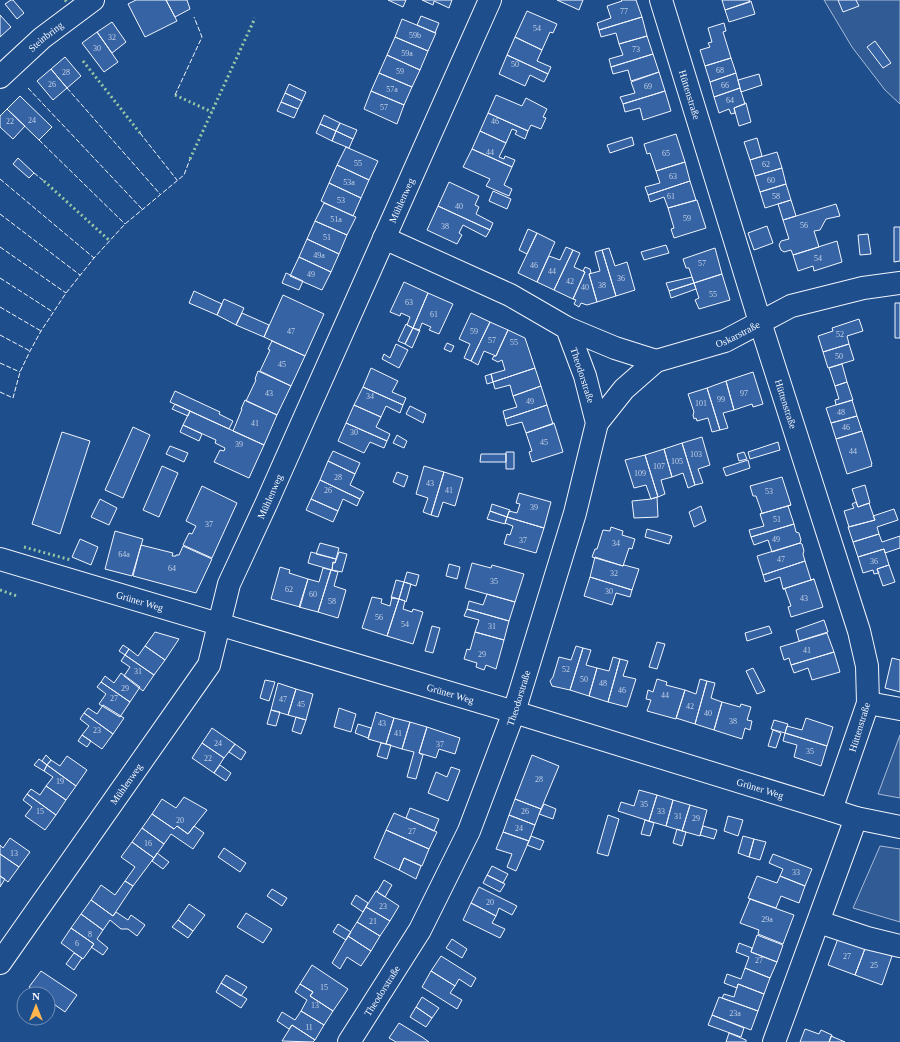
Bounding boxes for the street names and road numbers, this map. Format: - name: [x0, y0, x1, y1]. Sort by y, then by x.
- street label: Steinbring: [26, 19, 65, 54]
- street label: Hüttenstraße: [677, 69, 703, 121]
- street label: Mühlenweg: [387, 176, 416, 225]
- street label: Oskarstraße: [714, 318, 762, 349]
- street label: Theodorstraße: [568, 346, 597, 405]
- street label: Hüttenstraße: [773, 378, 799, 431]
- street label: Mühlenweg: [255, 472, 285, 521]
- street label: Grüner Weg: [115, 589, 165, 613]
- street label: Theodorstraße: [504, 668, 533, 727]
- street label: Grüner Weg: [425, 681, 475, 706]
- street label: Hüttenstraße: [847, 701, 872, 753]
- street label: Mühlenweg: [108, 761, 144, 807]
- street label: Grüner Weg: [735, 776, 785, 801]
- street label: Theodorstraße: [362, 963, 403, 1018]

